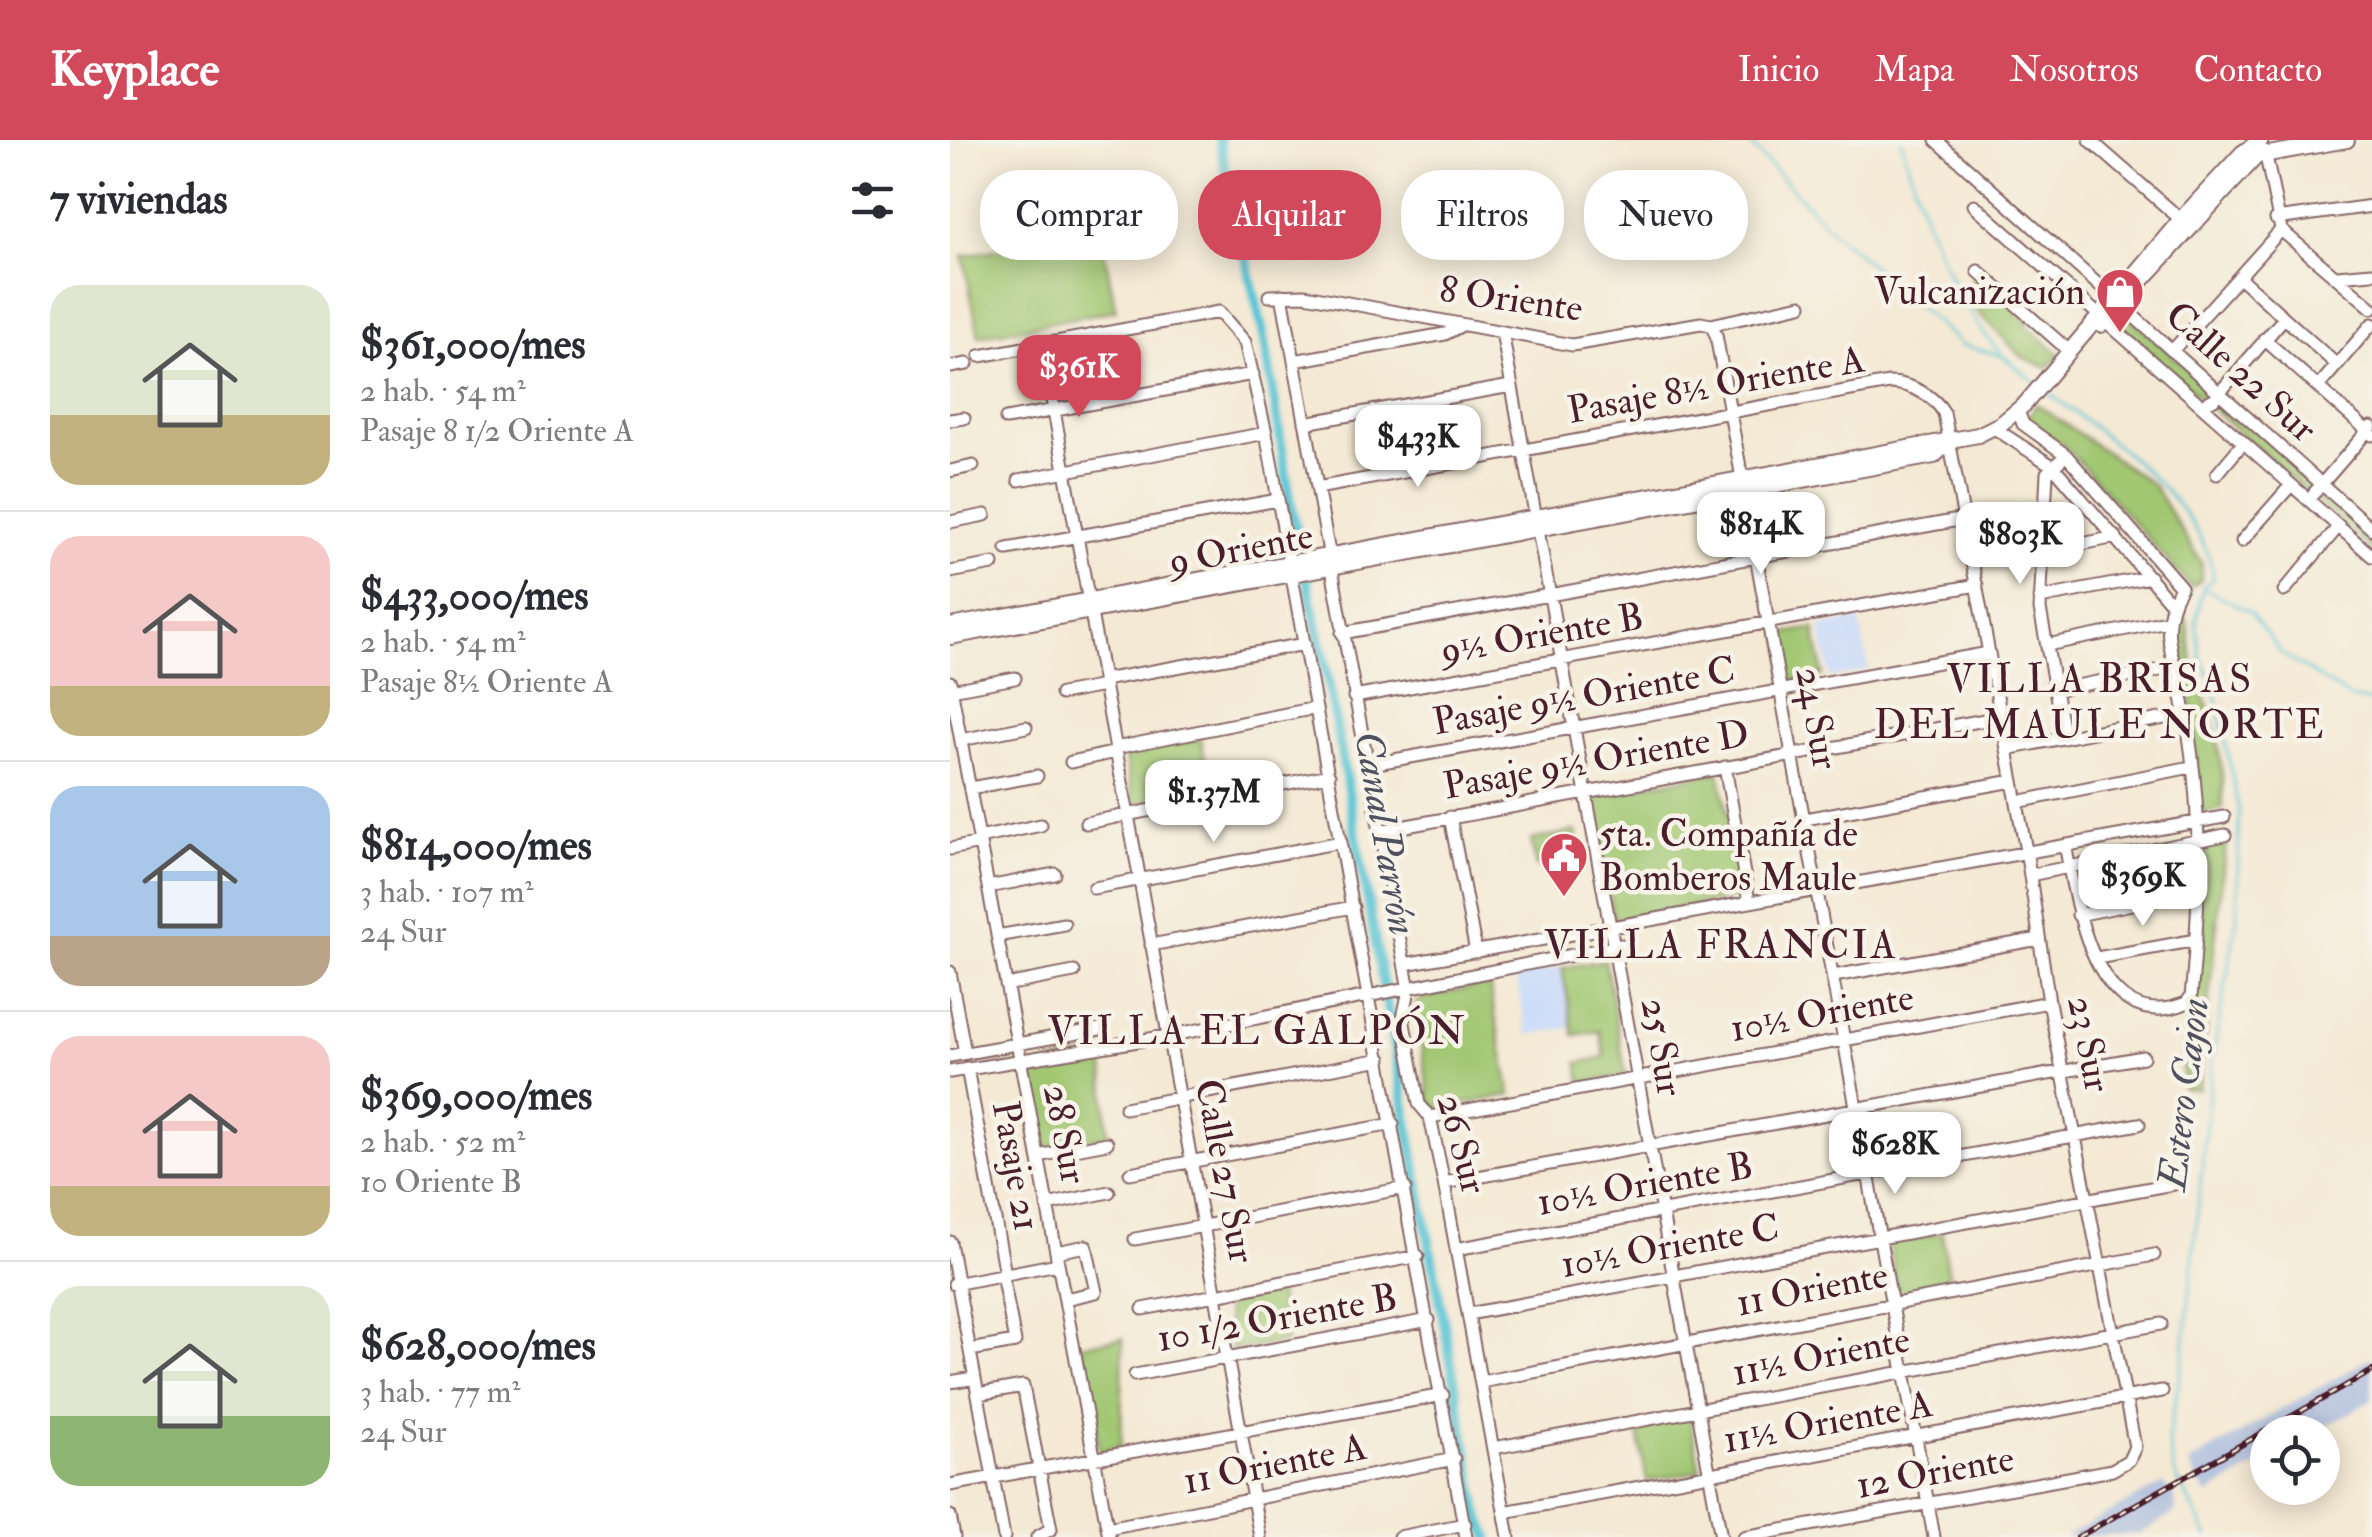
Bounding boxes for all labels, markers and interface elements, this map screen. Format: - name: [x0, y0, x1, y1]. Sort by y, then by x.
- text: Keyplace: [50, 40, 219, 100]
- text: Inicio: [1738, 48, 1819, 92]
- text: Mapa: [1874, 48, 1954, 92]
- text: Nosotros: [2009, 48, 2139, 92]
- text: Contacto: [2194, 48, 2322, 92]
- chip: Comprar: [980, 170, 1178, 260]
- chip: Alquilar: [1198, 170, 1381, 260]
- chip: Filtros: [1401, 170, 1564, 260]
- chip: Nuevo: [1584, 170, 1748, 260]
- icon: filters: [845, 173, 900, 228]
- text: 7 viviendas: [50, 174, 228, 226]
- street label: 8 Oriente: [1436, 265, 1586, 333]
- shop icon: Vulcanización: [2094, 266, 2146, 334]
- place label: Vulcanización: [1874, 268, 2085, 316]
- street label: Calle 22 Sur: [2155, 291, 2327, 453]
- text: $361,000/mes: [360, 319, 586, 371]
- icon: home: [130, 325, 250, 445]
- pin: $361K: [1009, 335, 1149, 420]
- street label: Pasaje 8½ Oriente A: [1564, 335, 1868, 435]
- text: $361K: [1039, 347, 1119, 387]
- text: 2 hab. · 54 m²: [360, 371, 526, 411]
- pin: $433K: [1348, 405, 1488, 490]
- text: Pasaje 8 1/2 Oriente A: [360, 411, 634, 451]
- text: $433K: [1377, 417, 1459, 457]
- pin: $814K: [1691, 492, 1831, 577]
- pin: $803K: [1950, 502, 2090, 587]
- text: $814K: [1719, 504, 1803, 544]
- street label: 9 Oriente: [1162, 511, 1317, 587]
- text: $803K: [1978, 514, 2062, 554]
- text: $433,000/mes: [360, 570, 589, 622]
- icon: home: [130, 576, 250, 696]
- street label: 9½ Oriente B: [1434, 593, 1647, 676]
- text: 2 hab. · 54 m²: [360, 622, 526, 662]
- street label: Pasaje 9½ Oriente C: [1429, 646, 1739, 746]
- district label: VILLA BRISAS DEL MAULE NORTE: [1874, 654, 2326, 751]
- text: Pasaje 8½ Oriente A: [360, 662, 613, 702]
- street label: 24 Sur: [1784, 663, 1850, 773]
- street label: Pasaje 9½ Oriente D: [1440, 710, 1752, 810]
- water label: Canal Parrón: [1342, 727, 1428, 939]
- pin: $1.37M: [1133, 760, 1295, 845]
- text: $1.37M: [1167, 772, 1261, 812]
- place label: 5ta. Compañía de Bomberos Maule: [1599, 810, 1858, 902]
- text: $814,000/mes: [360, 820, 592, 872]
- icon: home: [130, 826, 250, 946]
- public building icon: 5ta. Compañía de Bomberos Maule: [1538, 830, 1590, 898]
- pin: $369K: [2073, 844, 2213, 929]
- text: $369K: [2100, 856, 2186, 896]
- text: 3 hab. · 107 m²: [360, 872, 534, 912]
- text: 24 Sur: [360, 912, 446, 952]
- district label: VILLA FRANCIA: [1544, 920, 1898, 971]
- street label: 10½ Oriente: [1727, 973, 1918, 1053]
- street label: 23 Sur: [2056, 992, 2122, 1096]
- street label: 25 Sur: [1630, 994, 1694, 1100]
- water label: Estero Cajon: [2147, 995, 2221, 1196]
- district label: VILLA EL GALPÓN: [1047, 1005, 1467, 1057]
- text: $369,000/mes: [360, 1070, 592, 1122]
- street label: Calle 27 Sur: [1184, 1075, 1266, 1267]
- icon: home: [130, 1076, 250, 1196]
- street label: 28 Sur: [1032, 1080, 1098, 1188]
- street label: 26 Sur: [1426, 1089, 1498, 1199]
- street label: Pasaje 21: [981, 1097, 1051, 1235]
- pin: $628K: [1825, 1112, 1965, 1197]
- text: 2 hab. · 52 m²: [360, 1122, 525, 1162]
- text: $628K: [1851, 1124, 1939, 1164]
- street label: 10½ Oriente B: [1533, 1141, 1757, 1227]
- text: 10 Oriente B: [360, 1162, 522, 1202]
- street label: 10½ Oriente C: [1557, 1203, 1783, 1289]
- street label: 11 Oriente: [1732, 1251, 1892, 1327]
- street label: 10 1/2 Oriente B: [1153, 1273, 1401, 1363]
- street label: 11½ Oriente: [1728, 1315, 1914, 1397]
- text: $628,000/mes: [360, 1320, 596, 1372]
- icon: home: [130, 1326, 250, 1446]
- text: 3 hab. · 77 m²: [360, 1372, 521, 1412]
- street label: 11½ Oriente A: [1720, 1380, 1936, 1464]
- text: 24 Sur: [360, 1412, 446, 1452]
- map controls: [2250, 1415, 2340, 1505]
- button: locate: [2250, 1415, 2340, 1505]
- street label: 11 Oriente A: [1179, 1423, 1371, 1505]
- street label: 12 Oriente: [1852, 1435, 2018, 1509]

